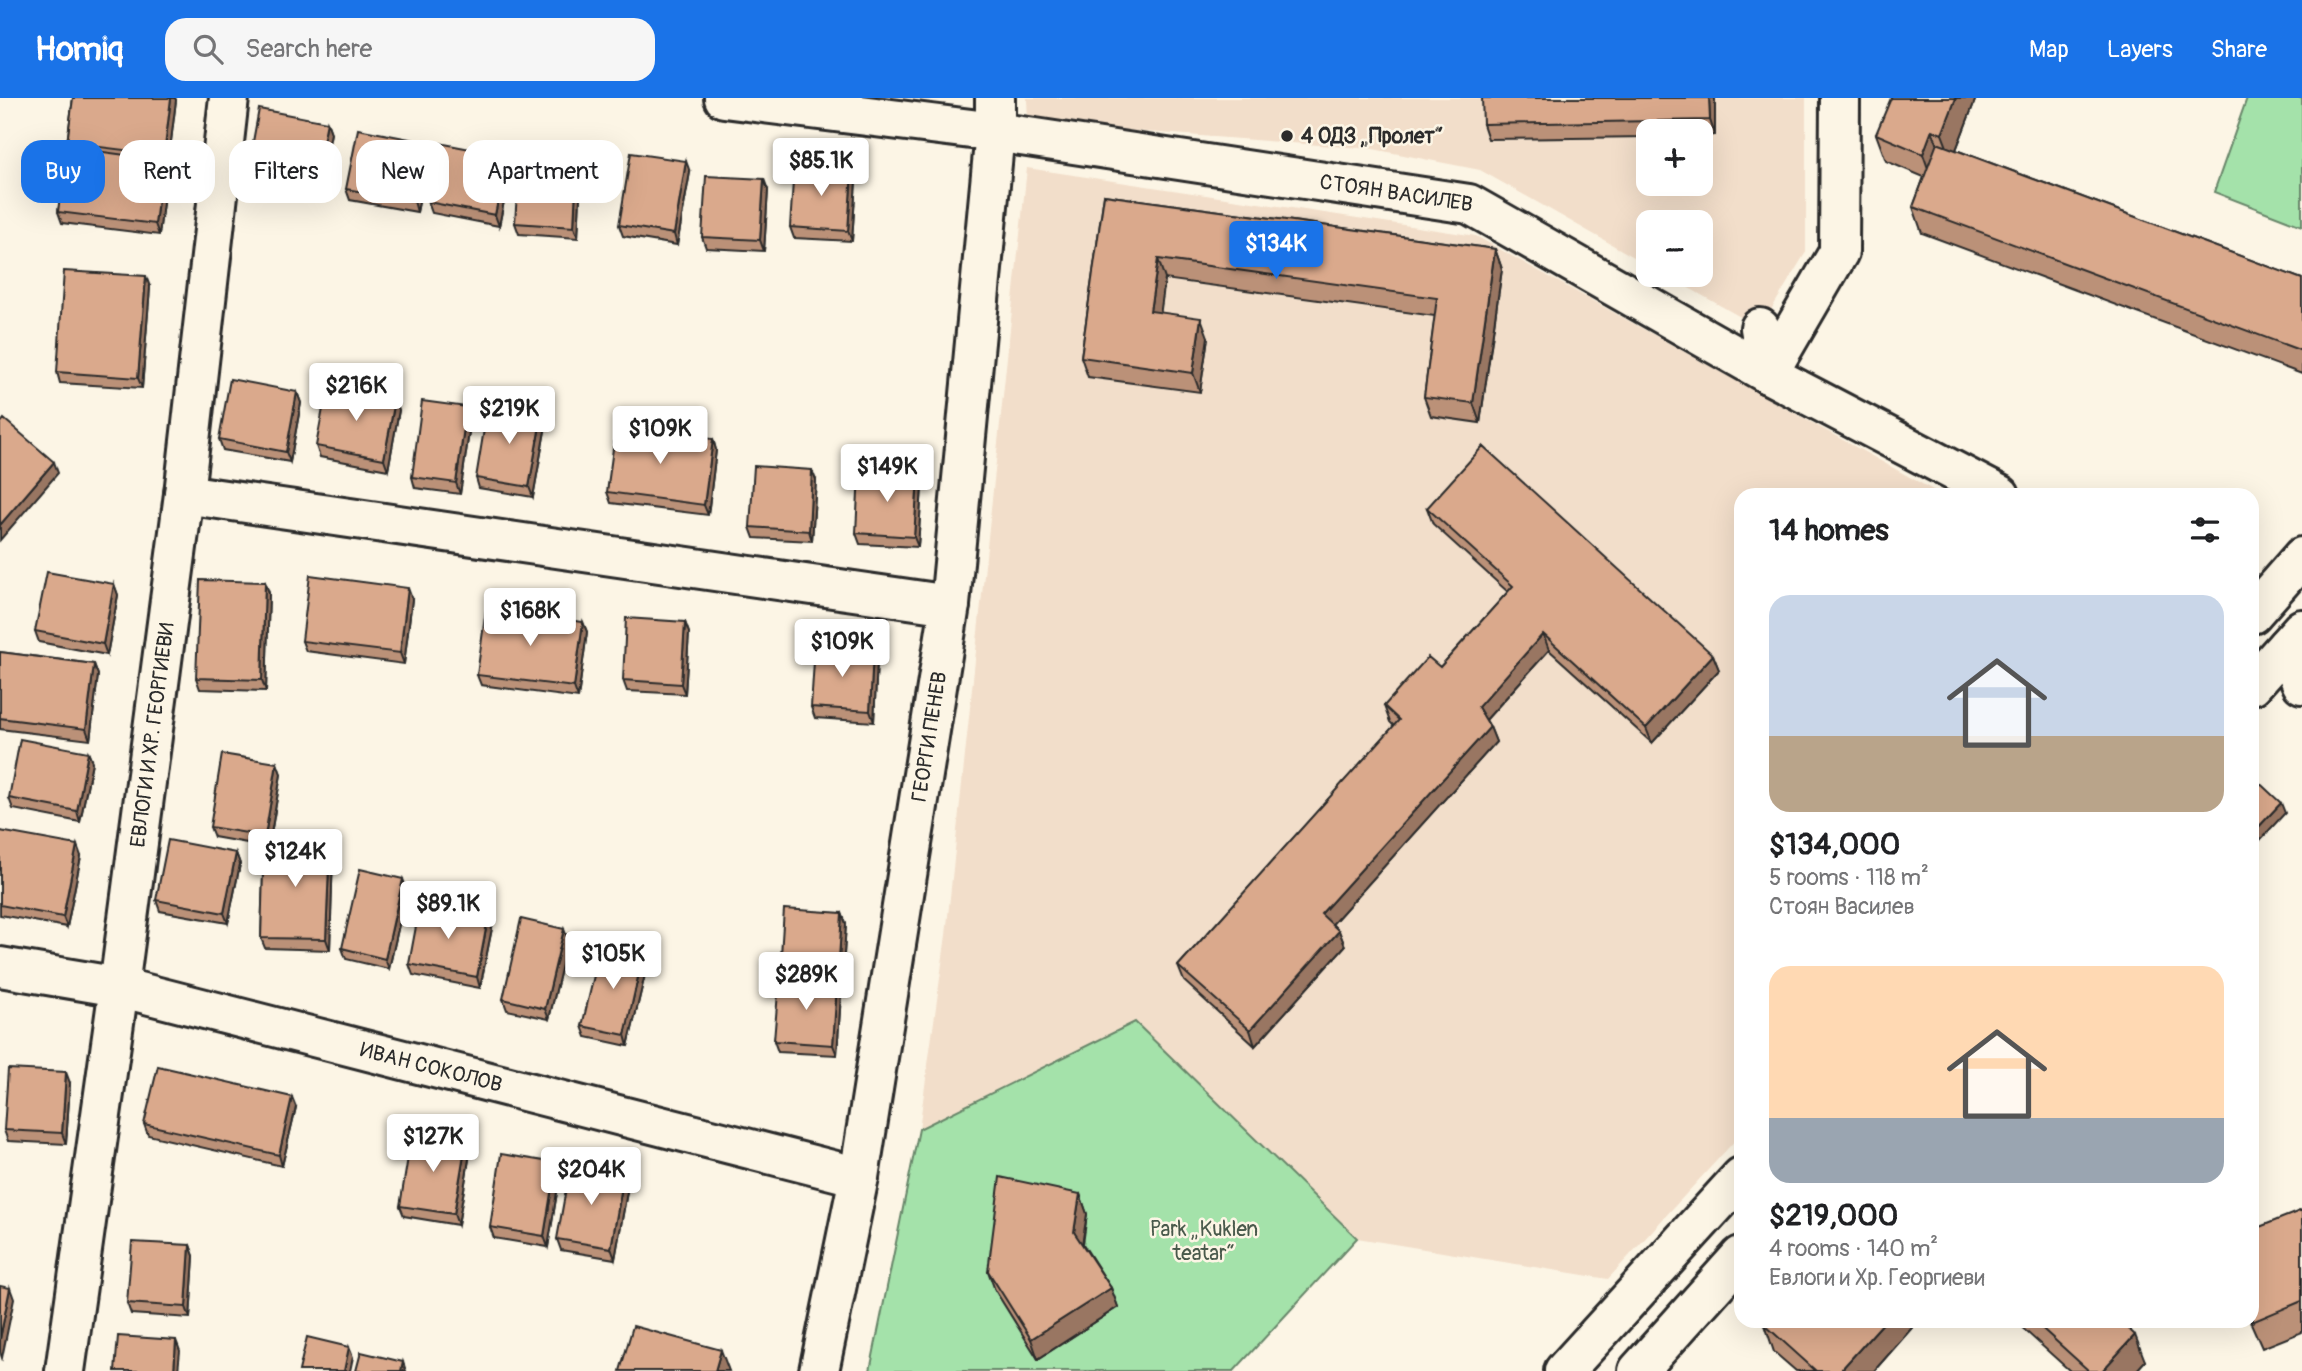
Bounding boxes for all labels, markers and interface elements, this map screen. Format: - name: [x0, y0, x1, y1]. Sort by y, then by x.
- search box: [165, 18, 655, 81]
- text: Homiq: [35, 29, 123, 70]
- icon: search: [189, 30, 227, 68]
- text: Search here: [245, 33, 372, 65]
- text: Map: [2029, 35, 2069, 64]
- text: Layers: [2107, 35, 2173, 64]
- text: Share: [2211, 35, 2267, 64]
- map controls: [1636, 119, 1713, 287]
- button: +: [1636, 119, 1713, 196]
- place label: 4 ОДЗ „Пролет“: [1301, 123, 1443, 150]
- marker: 4 ОДЗ „Пролет“: [1279, 128, 1295, 144]
- pin: $85.1K: [764, 139, 878, 198]
- chip: Buy: [21, 140, 105, 203]
- chip: Rent: [119, 140, 215, 203]
- chip: Filters: [229, 140, 342, 203]
- chip: New: [356, 140, 449, 203]
- chip: Apartment: [463, 140, 623, 203]
- text: $85.1K: [789, 146, 853, 175]
- street label: СТОЯН ВАСИЛЕВ: [1318, 168, 1475, 218]
- button: −: [1636, 210, 1713, 287]
- pin: $134K: [1227, 222, 1325, 281]
- text: $134K: [1245, 229, 1307, 258]
- pin: $216K: [307, 364, 405, 423]
- text: $216K: [325, 371, 387, 400]
- pin: $219K: [460, 386, 558, 446]
- text: $219K: [479, 394, 539, 423]
- pin: $109K: [611, 406, 709, 466]
- text: $109K: [629, 414, 691, 443]
- pin: $149K: [838, 444, 936, 504]
- text: $149K: [857, 452, 917, 481]
- icon: filters: [2186, 511, 2224, 549]
- text: 14 homes: [1769, 512, 1889, 549]
- pin: $168K: [481, 588, 579, 648]
- text: $168K: [500, 596, 560, 625]
- pin: $109K: [793, 620, 891, 679]
- street label: ЕВЛОГИ И ХР. ГЕОРГИЕВИ: [124, 621, 180, 849]
- text: $109K: [811, 627, 873, 656]
- icon: home: [1934, 640, 2060, 766]
- street label: ГЕОРГИ ПЕНЕВ: [905, 669, 953, 804]
- text: $134,000: [1769, 826, 1900, 863]
- pin: $124K: [246, 830, 344, 889]
- text: $124K: [264, 837, 326, 866]
- text: 5 rooms · 118 m²: [1769, 863, 1929, 892]
- pin: $89.1K: [391, 882, 505, 941]
- text: $89.1K: [416, 889, 480, 918]
- text: Стоян Василев: [1769, 892, 1915, 921]
- pin: $105K: [564, 932, 662, 991]
- text: $105K: [581, 939, 645, 968]
- pin: $289K: [757, 953, 855, 1012]
- text: $289K: [775, 960, 837, 989]
- icon: home: [1934, 1011, 2060, 1137]
- street label: ИВАН СОКОЛОВ: [357, 1036, 505, 1098]
- pin: $127K: [384, 1114, 482, 1174]
- text: $127K: [403, 1122, 463, 1151]
- pin: $204K: [542, 1148, 640, 1207]
- text: $204K: [557, 1155, 625, 1184]
- text: $219,000: [1769, 1197, 1898, 1234]
- park label: Park „Kuklen teatar“: [1150, 1216, 1258, 1267]
- text: 4 rooms · 140 m²: [1769, 1234, 1938, 1263]
- text: Евлоги и Хр. Георгиеви: [1769, 1263, 1985, 1292]

